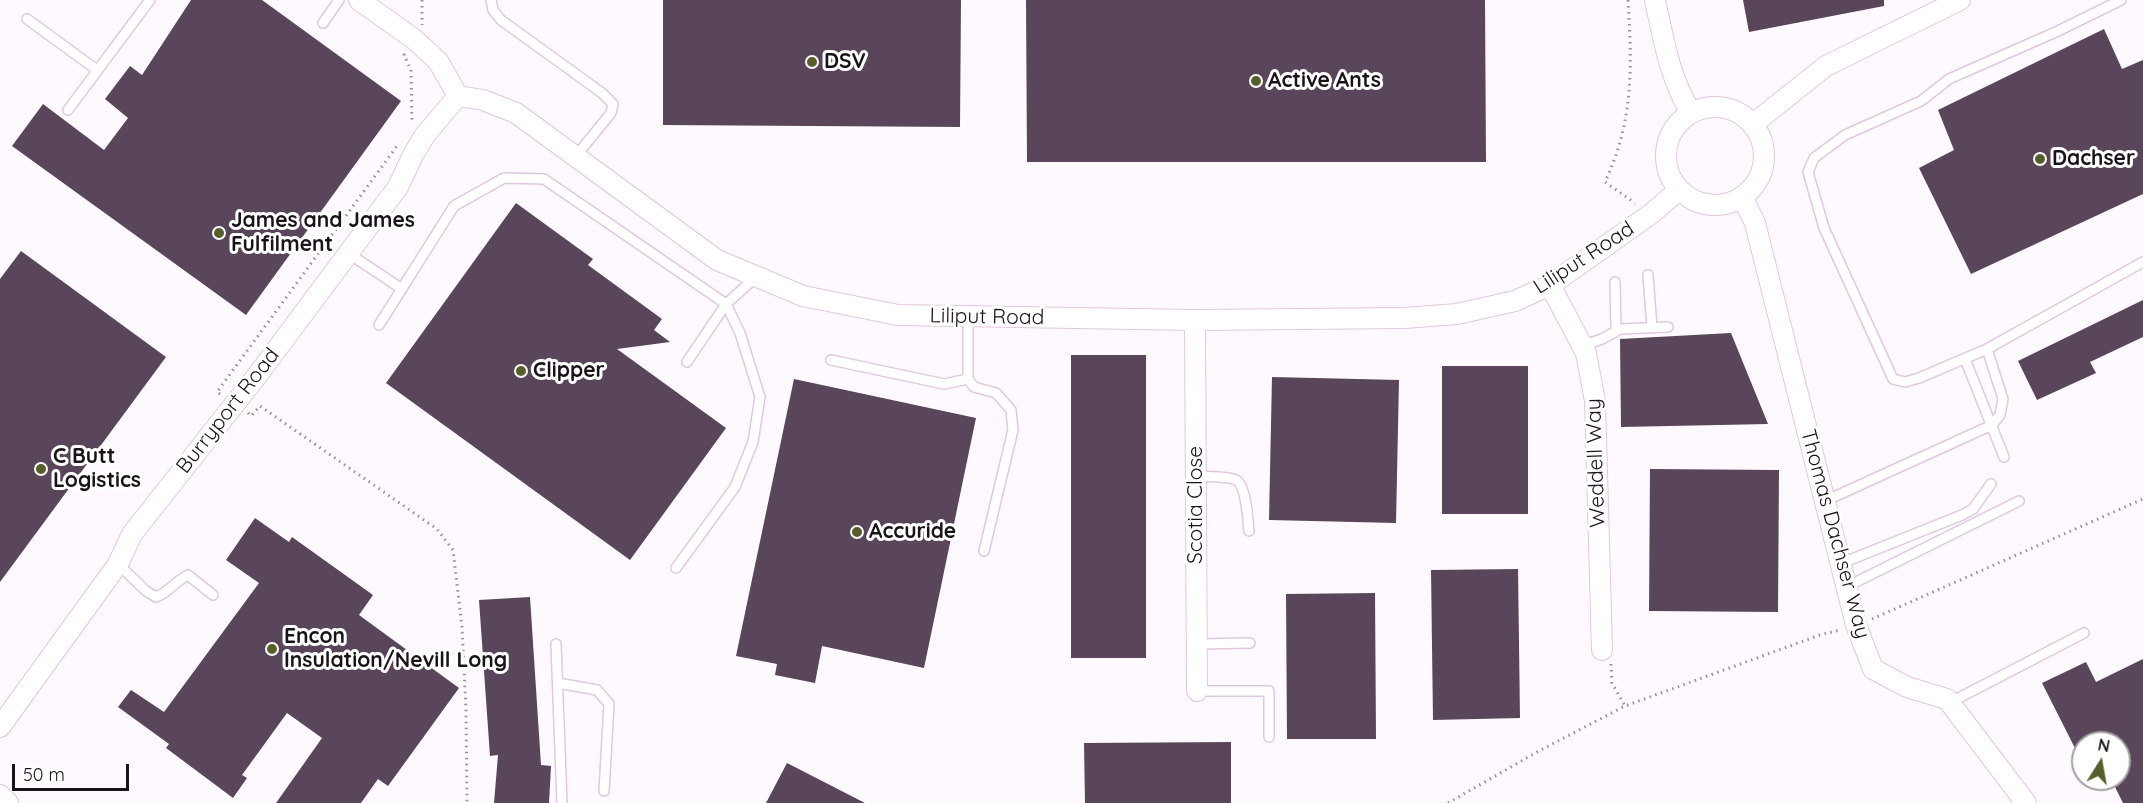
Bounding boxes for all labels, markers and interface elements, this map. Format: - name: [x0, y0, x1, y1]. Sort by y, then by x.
- place label: DSV: [824, 49, 866, 75]
- marker: DSV: [805, 55, 819, 69]
- place label: Active Ants: [1268, 68, 1381, 94]
- marker: Active Ants: [1249, 74, 1263, 88]
- place label: Dachser: [2052, 146, 2135, 172]
- marker: Dachser: [2033, 152, 2047, 166]
- place label: James and James Fulfilment: [231, 208, 415, 258]
- street label: Liliput Road: [1529, 216, 1639, 300]
- marker: James and James Fulfilment: [212, 226, 226, 240]
- street label: Liliput Road: [929, 303, 1045, 331]
- street label: Burryport Road: [171, 343, 285, 479]
- place label: Clipper: [533, 358, 605, 384]
- marker: Clipper: [514, 364, 528, 378]
- street label: Weddell Way: [1581, 398, 1611, 528]
- street label: Thomas Dachser Way: [1795, 427, 1875, 641]
- place label: C Butt Logistics: [53, 444, 141, 494]
- street label: Scotia Close: [1183, 446, 1209, 564]
- marker: C Butt Logistics: [34, 462, 48, 476]
- place label: Accuride: [869, 519, 956, 545]
- marker: Accuride: [850, 525, 864, 539]
- place label: Encon Insulation/Nevill Long: [284, 624, 507, 674]
- marker: Encon Insulation/Nevill Long: [265, 642, 279, 656]
- north arrow: [2071, 731, 2131, 791]
- text: N: [2096, 734, 2112, 756]
- scale bar: [15, 752, 132, 790]
- text: 50 m: [23, 763, 65, 786]

